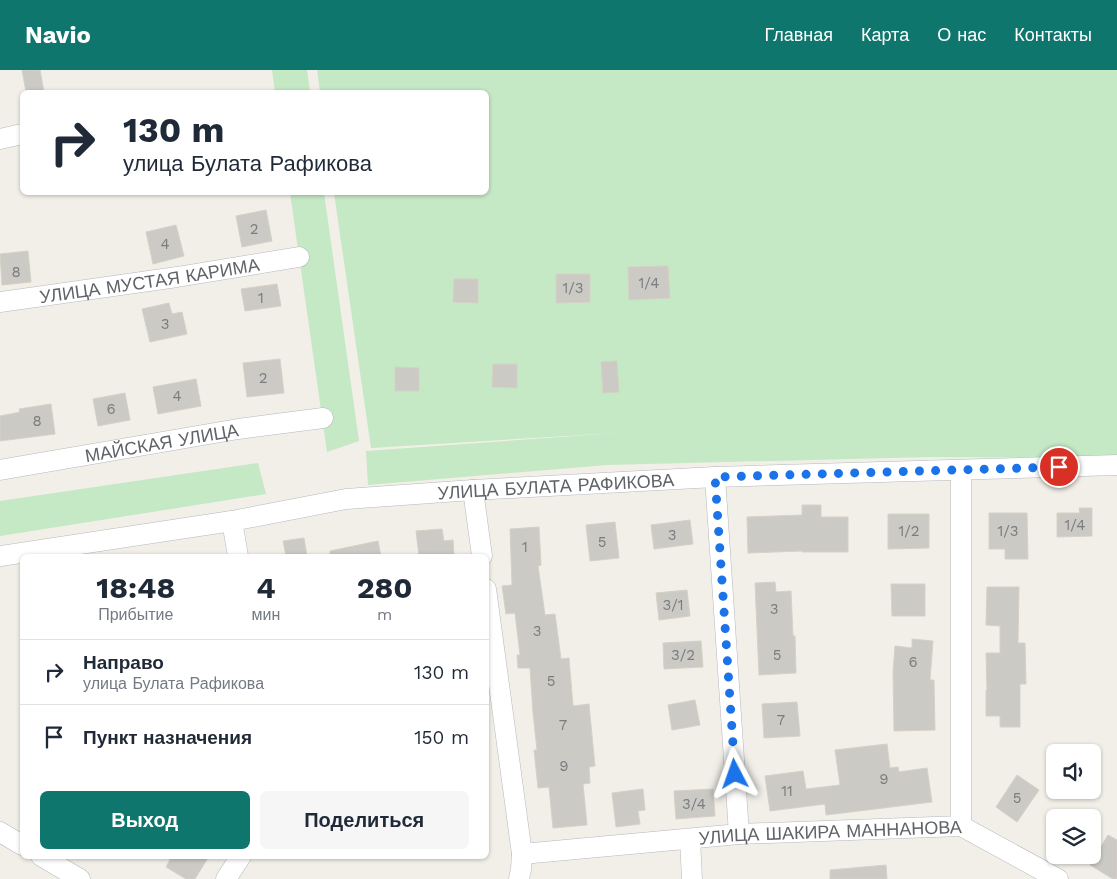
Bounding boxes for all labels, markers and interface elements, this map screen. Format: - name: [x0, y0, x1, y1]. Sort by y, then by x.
- text: Navio: [25, 21, 91, 49]
- text: Главная: [764, 24, 833, 45]
- text: Карта: [861, 24, 909, 45]
- text: О нас: [937, 24, 986, 45]
- text: Контакты: [1014, 24, 1092, 45]
- text: 130 m: [123, 109, 224, 151]
- icon: right: [40, 110, 105, 175]
- text: улица Булата Рафикова: [123, 151, 372, 176]
- house number: 2: [250, 220, 258, 238]
- house number: 4: [160, 235, 170, 253]
- street label: УЛИЦА МУСТАЯ КАРИМА: [38, 253, 261, 307]
- house number: 8: [11, 263, 21, 281]
- house number: 1/4: [639, 274, 659, 292]
- house number: 1/3: [562, 279, 584, 297]
- house number: 1: [258, 289, 264, 307]
- house number: 3: [161, 315, 169, 333]
- house number: 2: [259, 369, 267, 387]
- house number: 4: [172, 387, 182, 405]
- house number: 6: [106, 400, 116, 418]
- house number: 8: [32, 412, 42, 430]
- street label: МАЙСКАЯ УЛИЦА: [83, 419, 240, 466]
- pin: [1038, 446, 1080, 488]
- icon: arrive: [1045, 453, 1073, 481]
- street label: УЛИЦА БУЛАТА РАФИКОВА: [437, 469, 675, 503]
- house number: 1/4: [1065, 516, 1085, 534]
- house number: 1/2: [898, 522, 920, 540]
- house number: 1/3: [997, 522, 1019, 540]
- house number: 3: [668, 526, 676, 544]
- house number: 5: [598, 533, 606, 551]
- house number: 1: [522, 538, 528, 556]
- text: 18:48: [96, 570, 175, 605]
- text: 4: [256, 570, 276, 605]
- text: 280: [357, 570, 413, 605]
- house number: 3/1: [662, 596, 684, 614]
- house number: 3: [770, 600, 778, 618]
- text: Прибытие: [98, 605, 173, 624]
- text: мин: [252, 605, 280, 624]
- text: m: [377, 605, 392, 624]
- house number: 3: [533, 622, 541, 640]
- house number: 3/2: [671, 646, 695, 664]
- house number: 5: [773, 646, 781, 664]
- text: Направо: [83, 651, 164, 674]
- house number: 6: [908, 653, 918, 671]
- icon: right: [40, 658, 68, 686]
- text: 130 m: [414, 661, 469, 684]
- house number: 5: [547, 672, 555, 690]
- text: улица Булата Рафикова: [83, 674, 264, 693]
- house number: 7: [777, 711, 785, 729]
- house number: 7: [559, 716, 567, 734]
- icon: arrive: [40, 723, 68, 751]
- text: Пункт назначения: [83, 726, 252, 749]
- text: 150 m: [414, 726, 469, 749]
- map controls: [1046, 744, 1101, 864]
- button: sound: [1046, 744, 1101, 799]
- position arrow: [708, 747, 760, 799]
- house number: 9: [559, 757, 569, 775]
- house number: 9: [879, 770, 889, 788]
- house number: 11: [781, 782, 793, 800]
- house number: 5: [1013, 789, 1021, 807]
- button: Выход: [40, 791, 250, 849]
- button: Поделиться: [260, 791, 469, 849]
- house number: 3/4: [682, 795, 706, 813]
- button: layers: [1046, 809, 1101, 864]
- street label: УЛИЦА ШАКИРА МАННАНОВА: [698, 815, 962, 848]

